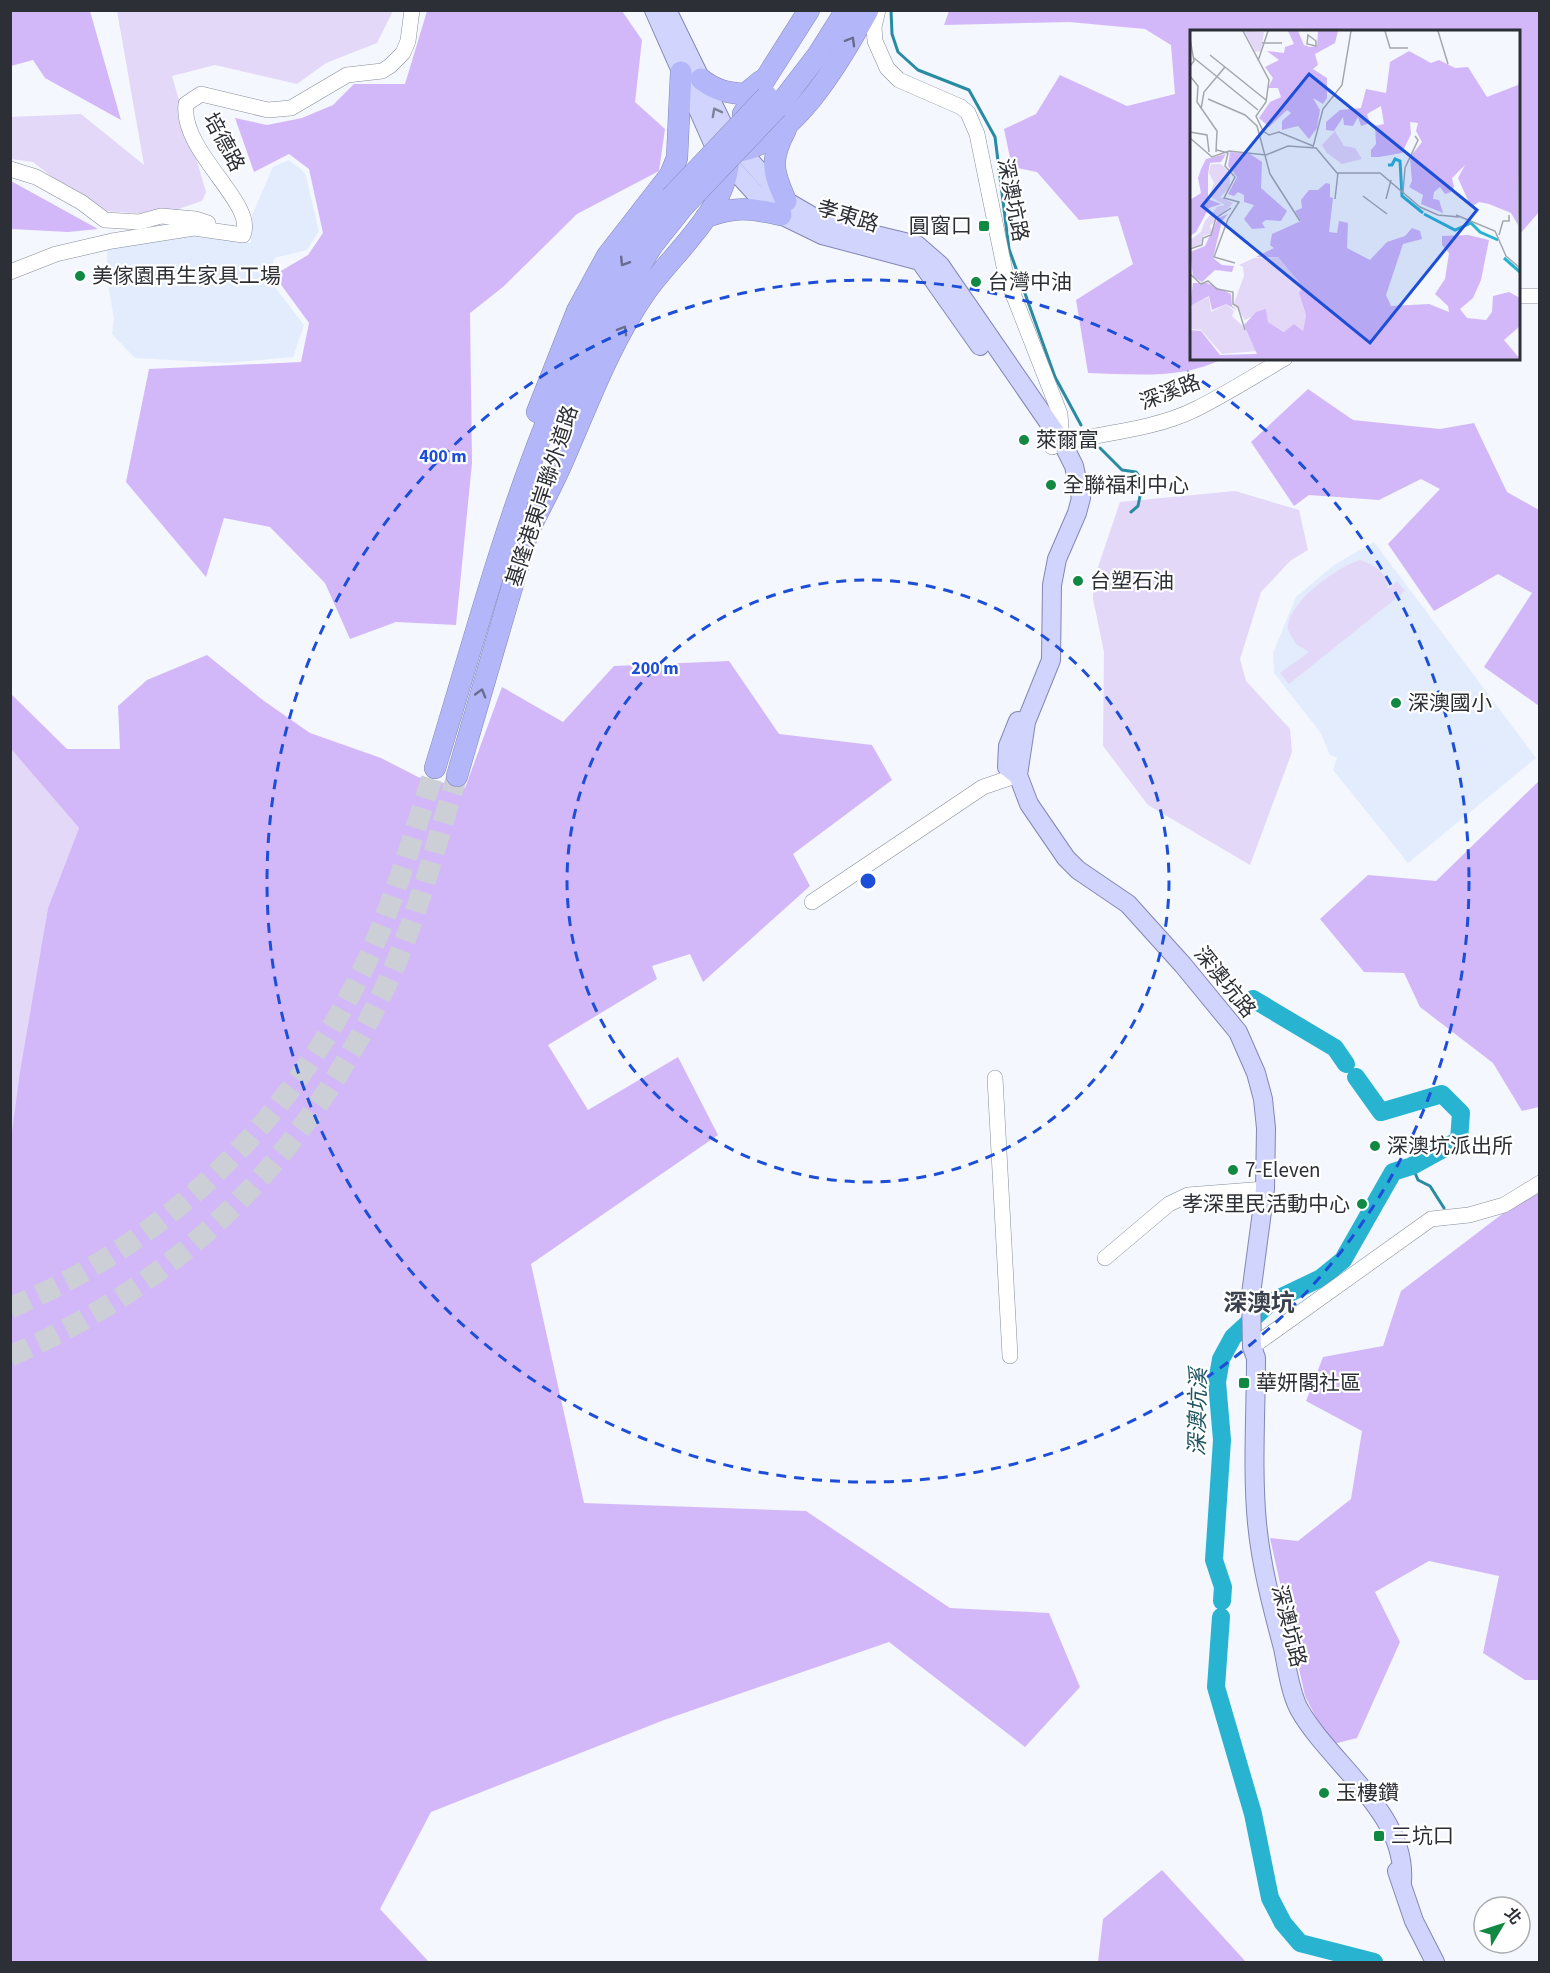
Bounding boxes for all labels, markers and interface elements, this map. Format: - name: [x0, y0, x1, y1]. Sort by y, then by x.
- inset map: [1190, 30, 1520, 360]
- one-way arrow: [844, 37, 856, 47]
- street label: 培德路: [196, 107, 252, 177]
- one-way arrow: [711, 107, 723, 118]
- street label: 深澳坑路: [990, 156, 1036, 244]
- street label: 孝東路: [813, 192, 883, 240]
- place label: 圓窗口: [909, 211, 972, 241]
- marker: 圓窗口: [977, 219, 991, 233]
- one-way arrow: [620, 256, 632, 266]
- place label: 美傢園再生家具工場: [92, 261, 281, 291]
- place label: 台灣中油: [988, 267, 1072, 297]
- marker: 美傢園再生家具工場: [73, 269, 87, 283]
- marker: 台灣中油: [969, 275, 983, 289]
- one-way arrow: [616, 326, 628, 336]
- street label: 深溪路: [1135, 367, 1205, 417]
- street label: 基隆港東岸聯外道路: [499, 401, 585, 591]
- place label: 萊爾富: [1036, 425, 1099, 455]
- marker: 萊爾富: [1017, 433, 1031, 447]
- text: 400 m: [419, 444, 467, 469]
- place label: 全聯福利中心: [1063, 470, 1189, 500]
- marker: 全聯福利中心: [1044, 478, 1058, 492]
- place label: 台塑石油: [1090, 566, 1174, 596]
- marker: 台塑石油: [1071, 574, 1085, 588]
- text: 200 m: [631, 656, 679, 681]
- one-way arrow: [474, 688, 486, 699]
- place label: 深澳國小: [1408, 688, 1492, 718]
- marker: 深澳國小: [1389, 696, 1403, 710]
- centre of rings: [858, 871, 878, 891]
- street label: 深澳坑路: [1187, 940, 1263, 1024]
- place label: 深澳坑派出所: [1387, 1131, 1513, 1161]
- marker: 深澳坑派出所: [1368, 1139, 1382, 1153]
- place label: 7-Eleven: [1245, 1155, 1321, 1185]
- marker: 7-Eleven: [1226, 1163, 1240, 1177]
- place label: 孝深里民活動中心: [1182, 1189, 1350, 1219]
- marker: 孝深里民活動中心: [1355, 1197, 1369, 1211]
- district label: 深澳坑: [1223, 1286, 1295, 1321]
- water label: 深澳坑溪: [1181, 1365, 1215, 1456]
- place label: 華妍閣社區: [1256, 1368, 1361, 1398]
- marker: 華妍閣社區: [1237, 1376, 1251, 1390]
- street label: 深澳坑路: [1264, 1582, 1314, 1670]
- place label: 玉樓鑽: [1336, 1778, 1399, 1808]
- marker: 玉樓鑽: [1317, 1786, 1331, 1800]
- place label: 三坑口: [1391, 1821, 1454, 1851]
- marker: 三坑口: [1372, 1829, 1386, 1843]
- north arrow: [1472, 1895, 1532, 1955]
- text: 北: [1499, 1903, 1526, 1929]

